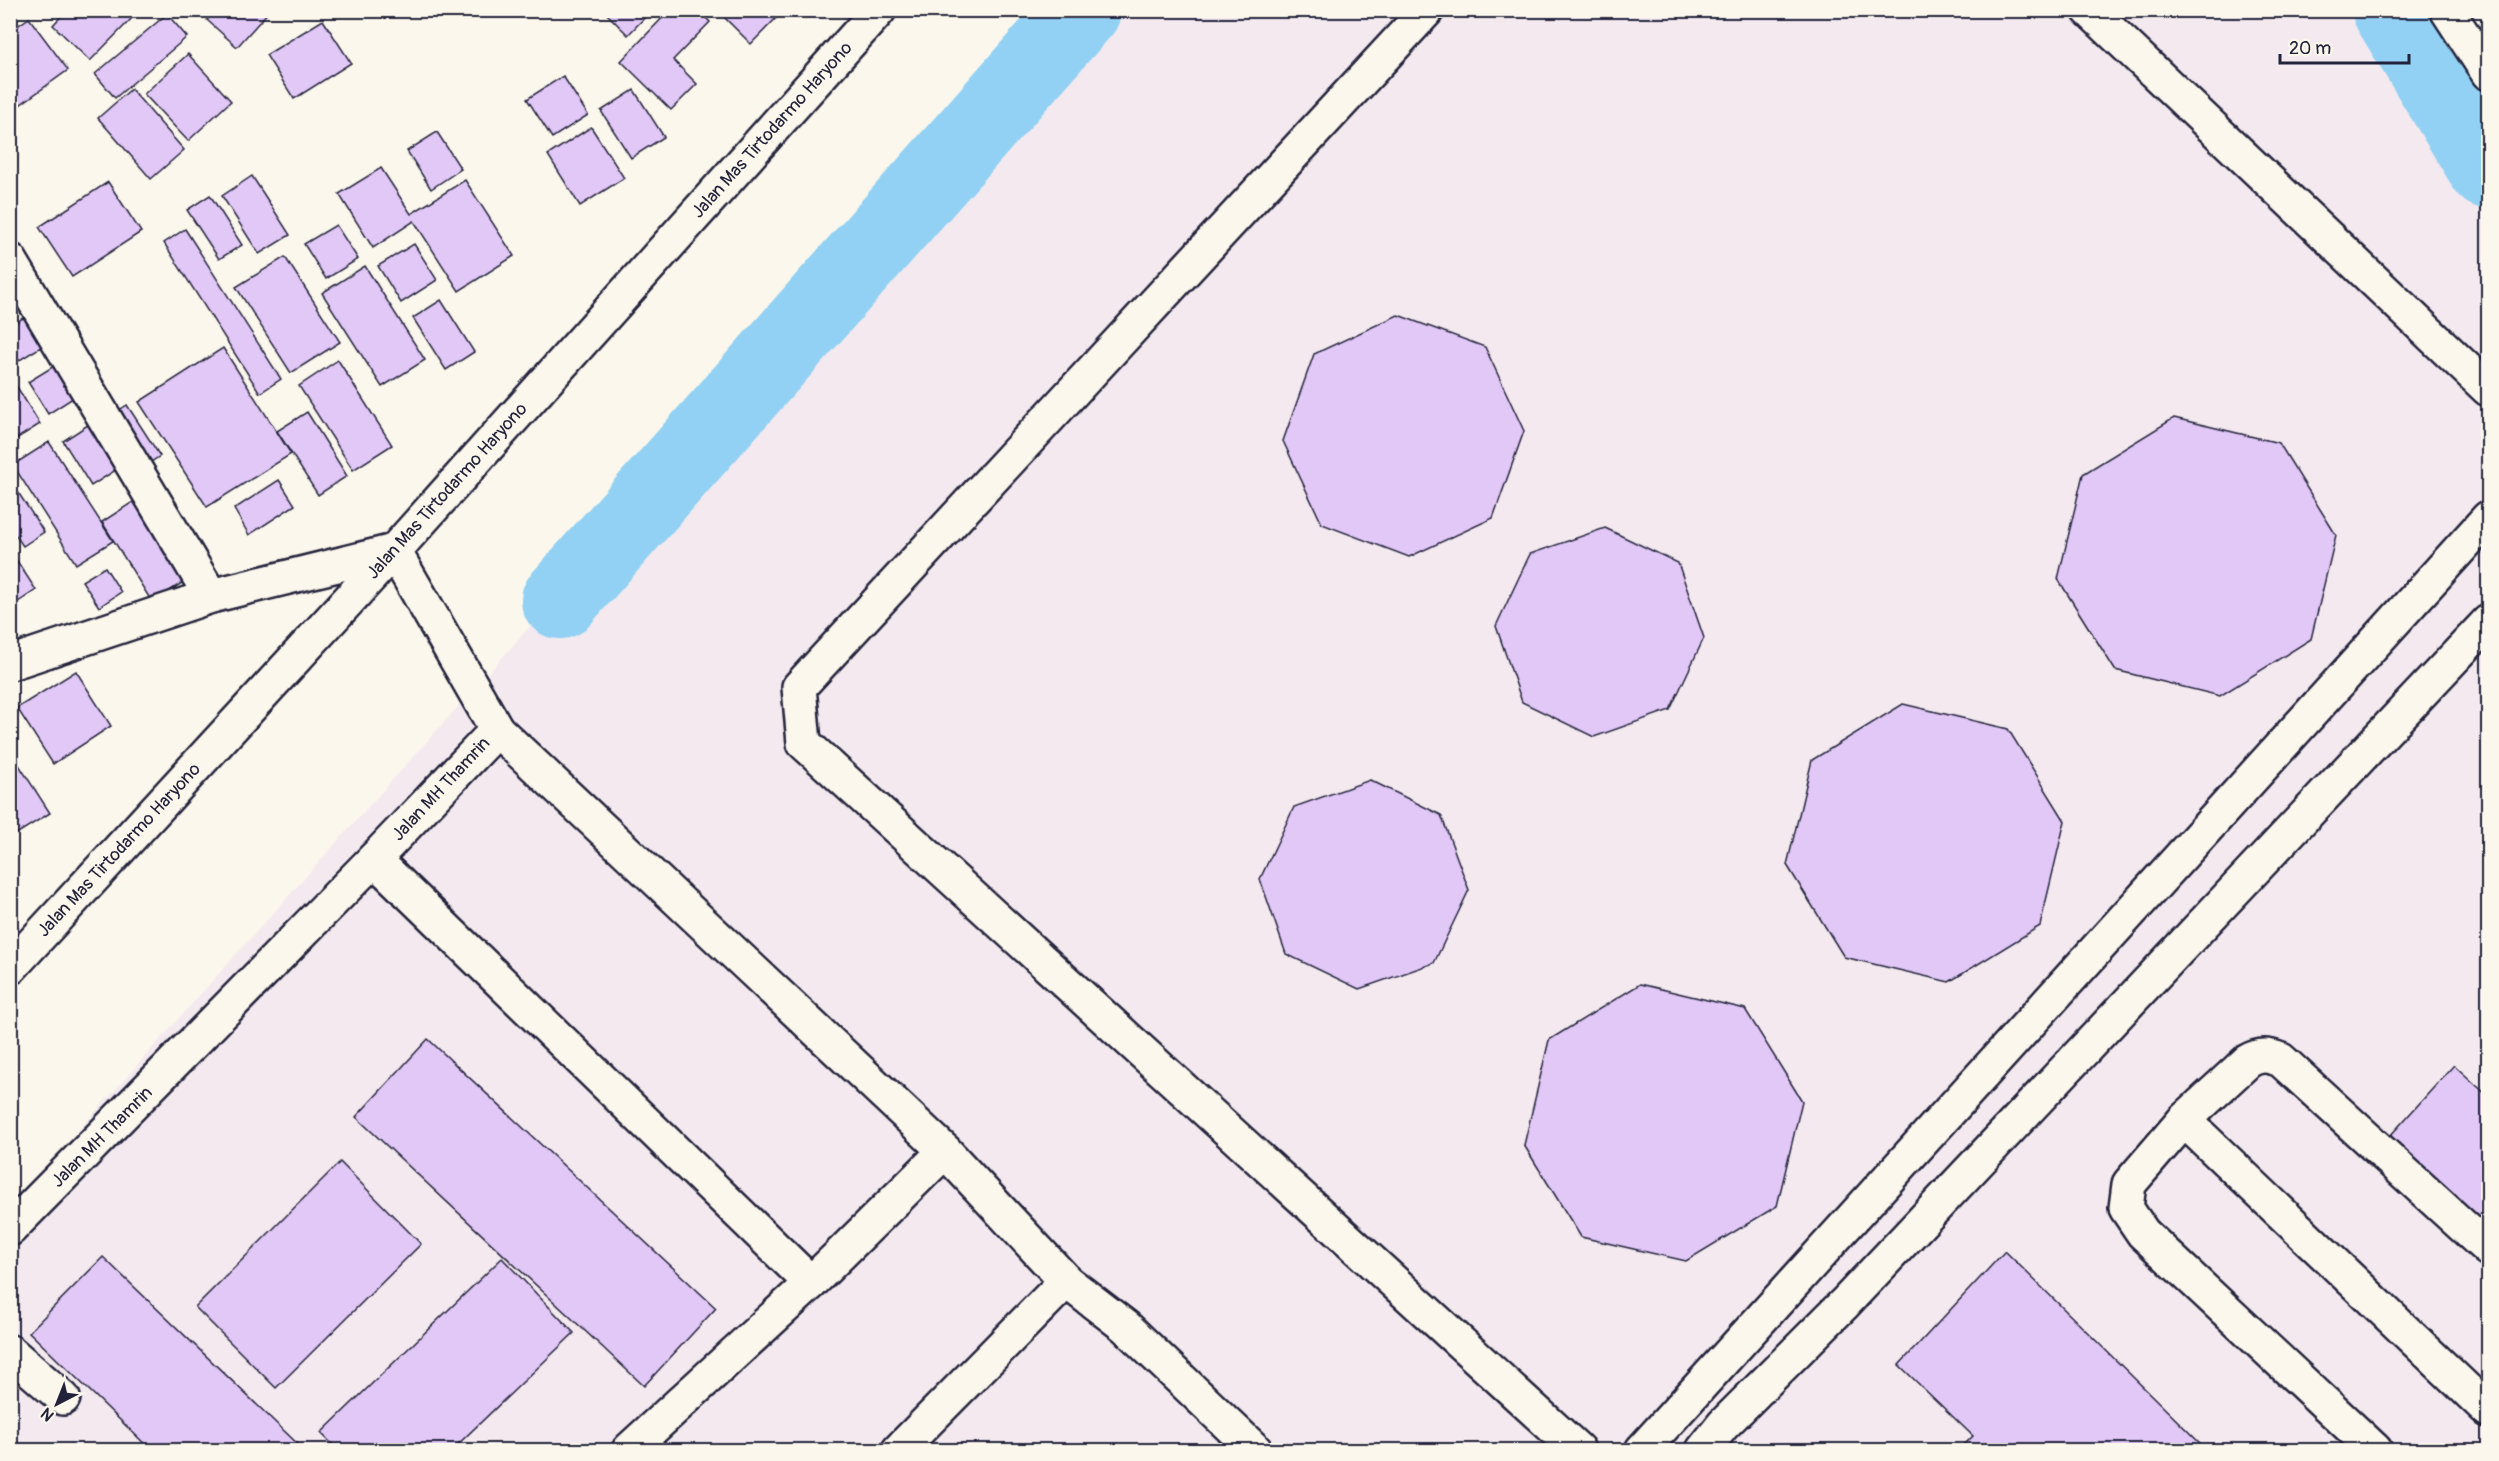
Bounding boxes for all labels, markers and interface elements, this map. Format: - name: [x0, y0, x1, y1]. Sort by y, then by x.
- scale bar: [2280, 27, 2409, 65]
- street label: Jalan Mas Tirtodarmo Haryono: [687, 37, 858, 223]
- text: 20 m: [2289, 37, 2331, 60]
- street label: Jalan Mas Tirtodarmo Haryono: [362, 398, 533, 584]
- street label: Jalan MH Thamrin: [387, 732, 495, 846]
- street label: Jalan Mas Tirtodarmo Haryono: [32, 758, 206, 942]
- street label: Jalan MH Thamrin: [47, 1082, 157, 1192]
- north arrow: [27, 1374, 87, 1434]
- text: N: [37, 1403, 58, 1425]

